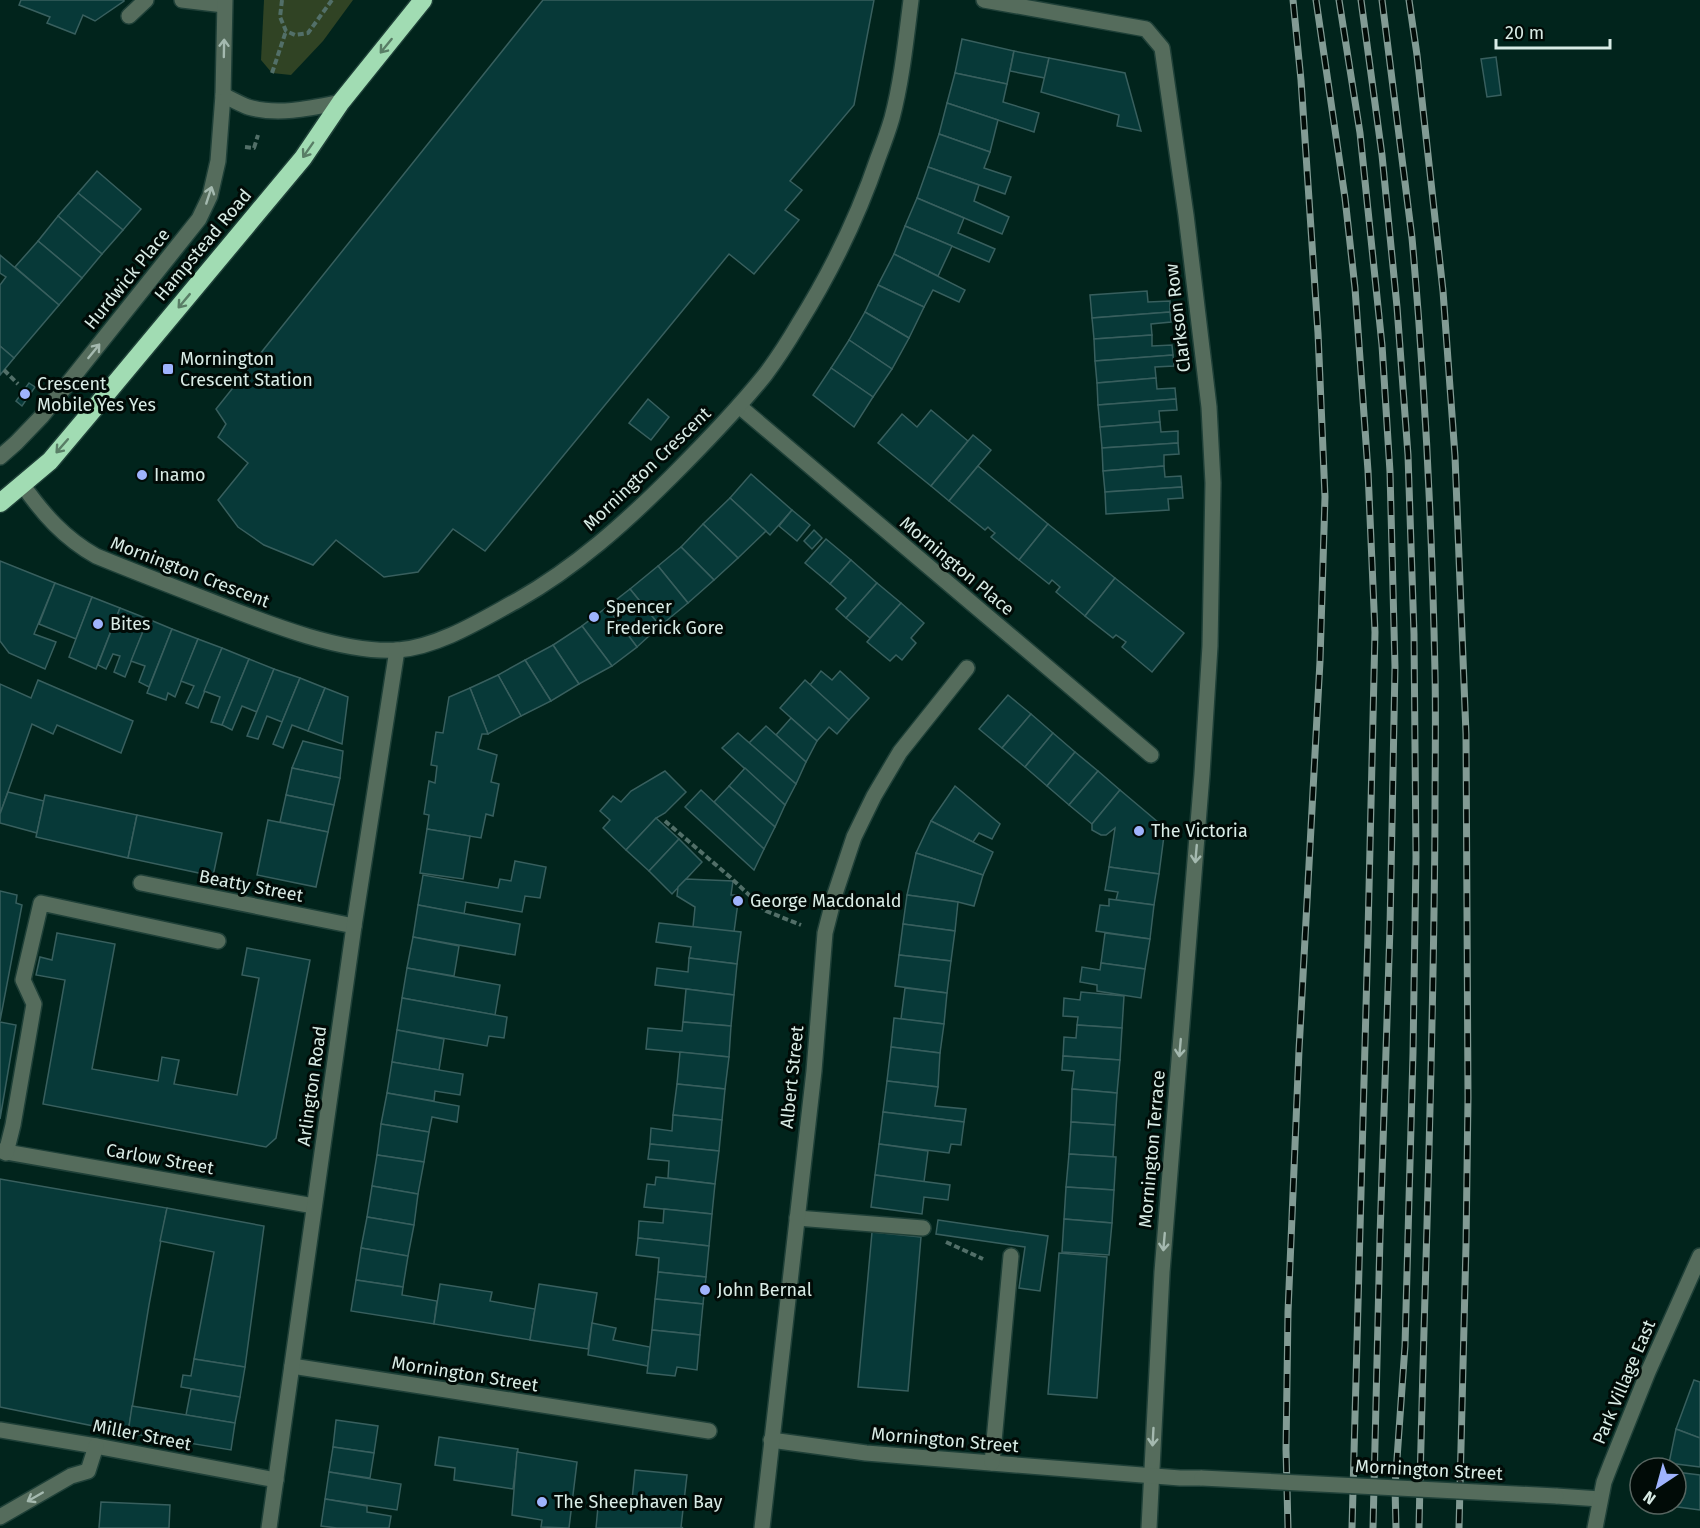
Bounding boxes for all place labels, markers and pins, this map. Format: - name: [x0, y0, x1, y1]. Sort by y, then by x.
- place label: Mornington Crescent Station: [180, 348, 313, 391]
- marker: Mornington Crescent Station: [161, 362, 175, 376]
- place label: Crescent Mobile Yes Yes: [37, 373, 156, 416]
- marker: Crescent Mobile Yes Yes: [18, 387, 32, 401]
- place label: Inamo: [154, 464, 206, 486]
- marker: Inamo: [135, 468, 149, 482]
- place label: Spencer Frederick Gore: [606, 596, 724, 639]
- marker: Spencer Frederick Gore: [587, 610, 601, 624]
- place label: Bites: [110, 613, 150, 635]
- marker: Bites: [91, 617, 105, 631]
- place label: The Victoria: [1151, 820, 1248, 842]
- marker: The Victoria: [1132, 824, 1146, 838]
- place label: George Macdonald: [750, 890, 901, 912]
- marker: George Macdonald: [731, 894, 745, 908]
- place label: John Bernal: [717, 1279, 812, 1301]
- marker: John Bernal: [698, 1283, 712, 1297]
- place label: The Sheephaven Bay: [554, 1491, 723, 1513]
- marker: The Sheephaven Bay: [535, 1495, 549, 1509]

